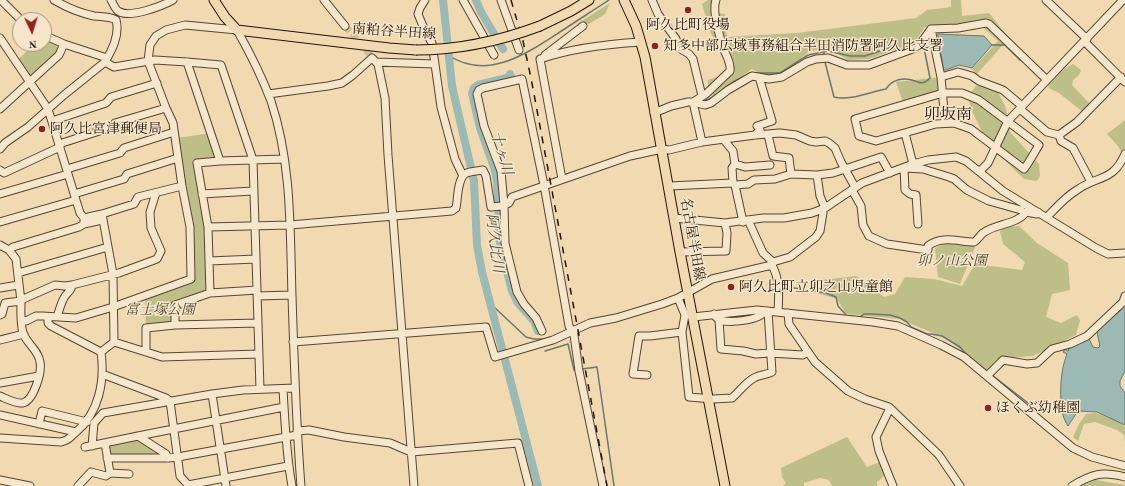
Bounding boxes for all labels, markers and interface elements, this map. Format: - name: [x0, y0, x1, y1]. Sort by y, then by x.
- marker: 阿久比町役場: [683, 5, 693, 15]
- north arrow: [12, 12, 52, 52]
- place label: 阿久比町役場: [646, 17, 730, 33]
- street label: 南粕谷半田線: [352, 21, 436, 43]
- text: N: [28, 38, 37, 49]
- place label: 知多中部広域事務組合半田消防署阿久比支署: [663, 38, 943, 54]
- marker: 知多中部広域事務組合半田消防署阿久比支署: [650, 41, 660, 51]
- district label: 卯坂南: [924, 105, 972, 125]
- place label: 阿久比宮津郵便局: [50, 121, 162, 137]
- marker: 阿久比宮津郵便局: [37, 124, 47, 134]
- water label: 十ヶ川: [486, 129, 516, 177]
- street label: 名古屋半田線: [676, 196, 708, 282]
- water label: 阿久比川: [481, 212, 507, 274]
- park label: 卯ノ山公園: [917, 253, 987, 269]
- place label: 阿久比町立卯之山児童館: [739, 279, 893, 295]
- marker: 阿久比町立卯之山児童館: [726, 282, 736, 292]
- park label: 富士塚公園: [125, 302, 195, 318]
- place label: ほくぶ幼稚園: [996, 400, 1080, 416]
- marker: ほくぶ幼稚園: [983, 403, 993, 413]

